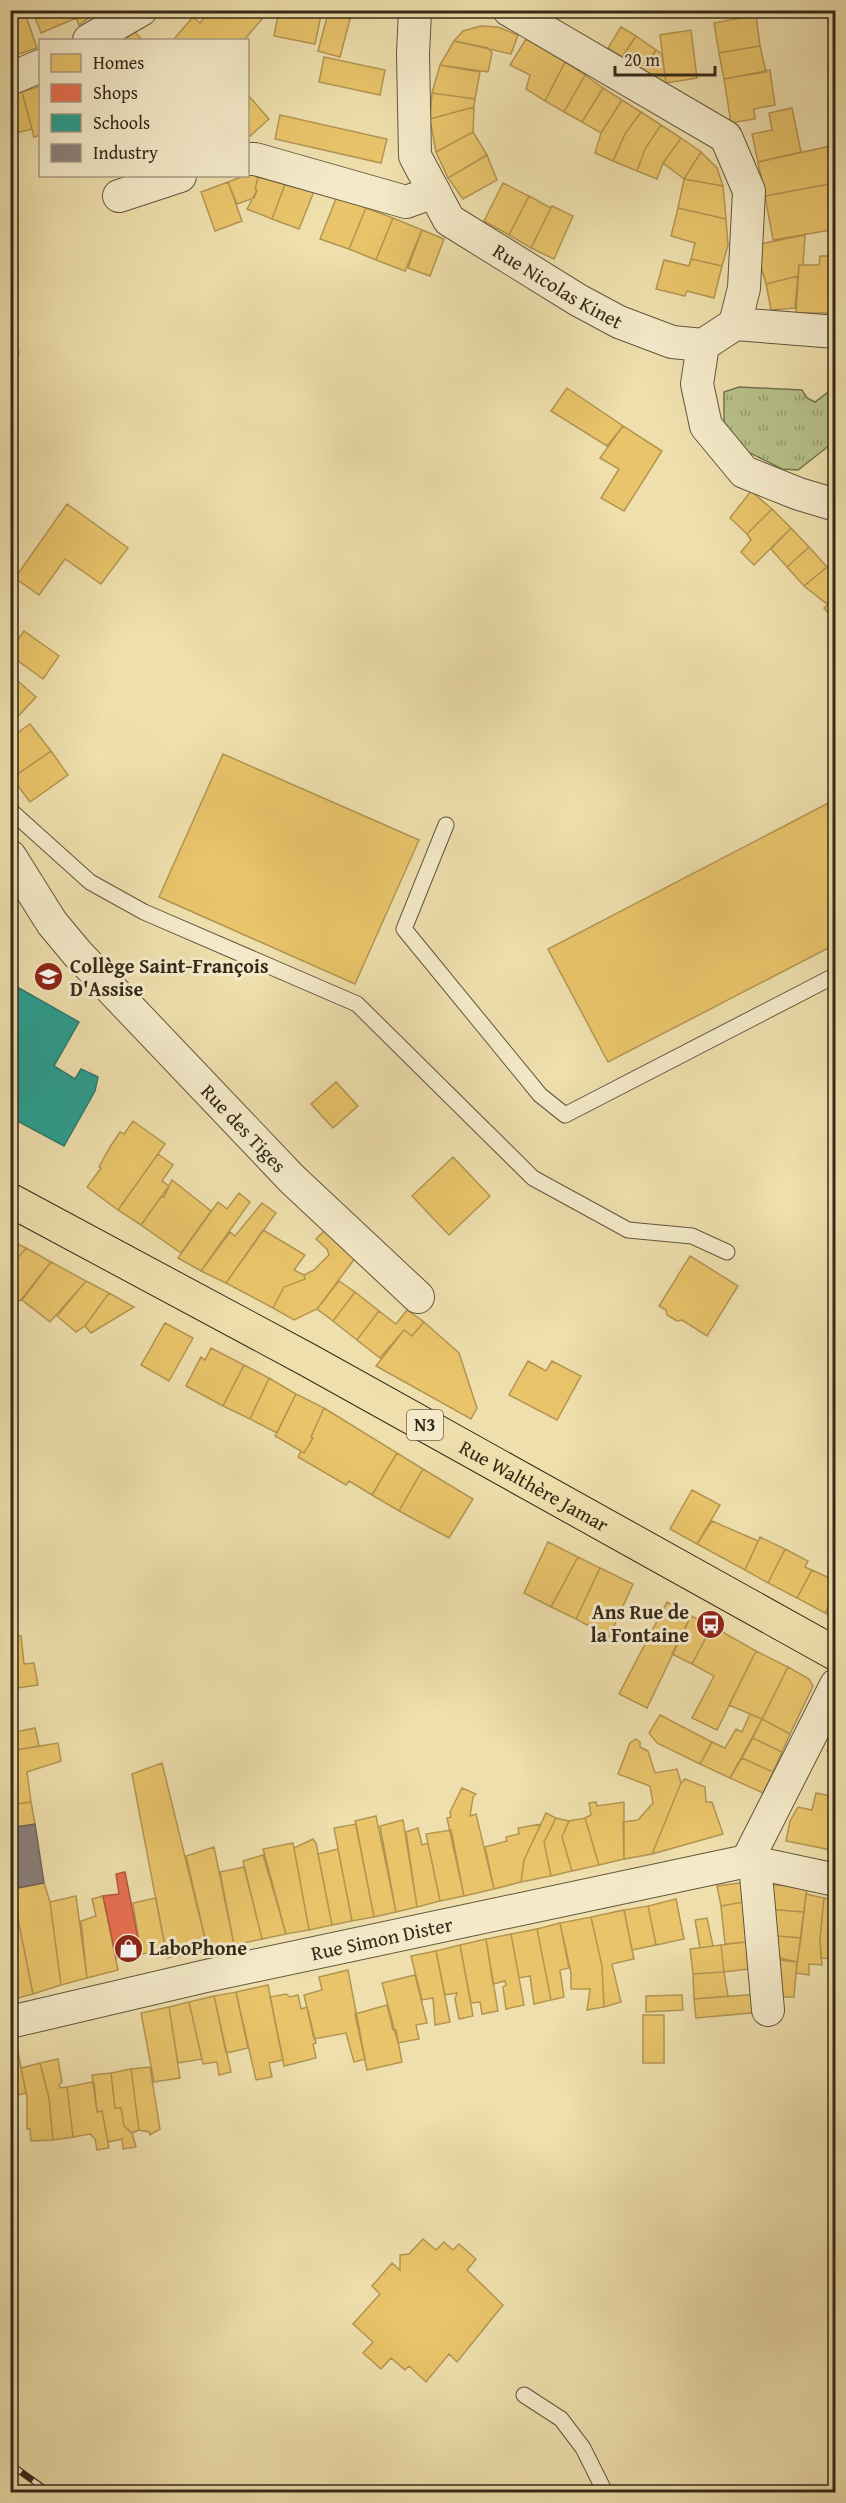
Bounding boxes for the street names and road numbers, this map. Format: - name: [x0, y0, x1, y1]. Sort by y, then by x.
- street label: Rue Nicolas Kinet: [488, 236, 628, 335]
- street label: Rue des Tiges: [195, 1077, 293, 1179]
- road number: N3: [407, 1410, 443, 1440]
- street label: Rue Walthère Jamar: [454, 1432, 614, 1539]
- street label: Rue Simon Dister: [308, 1909, 455, 1967]

